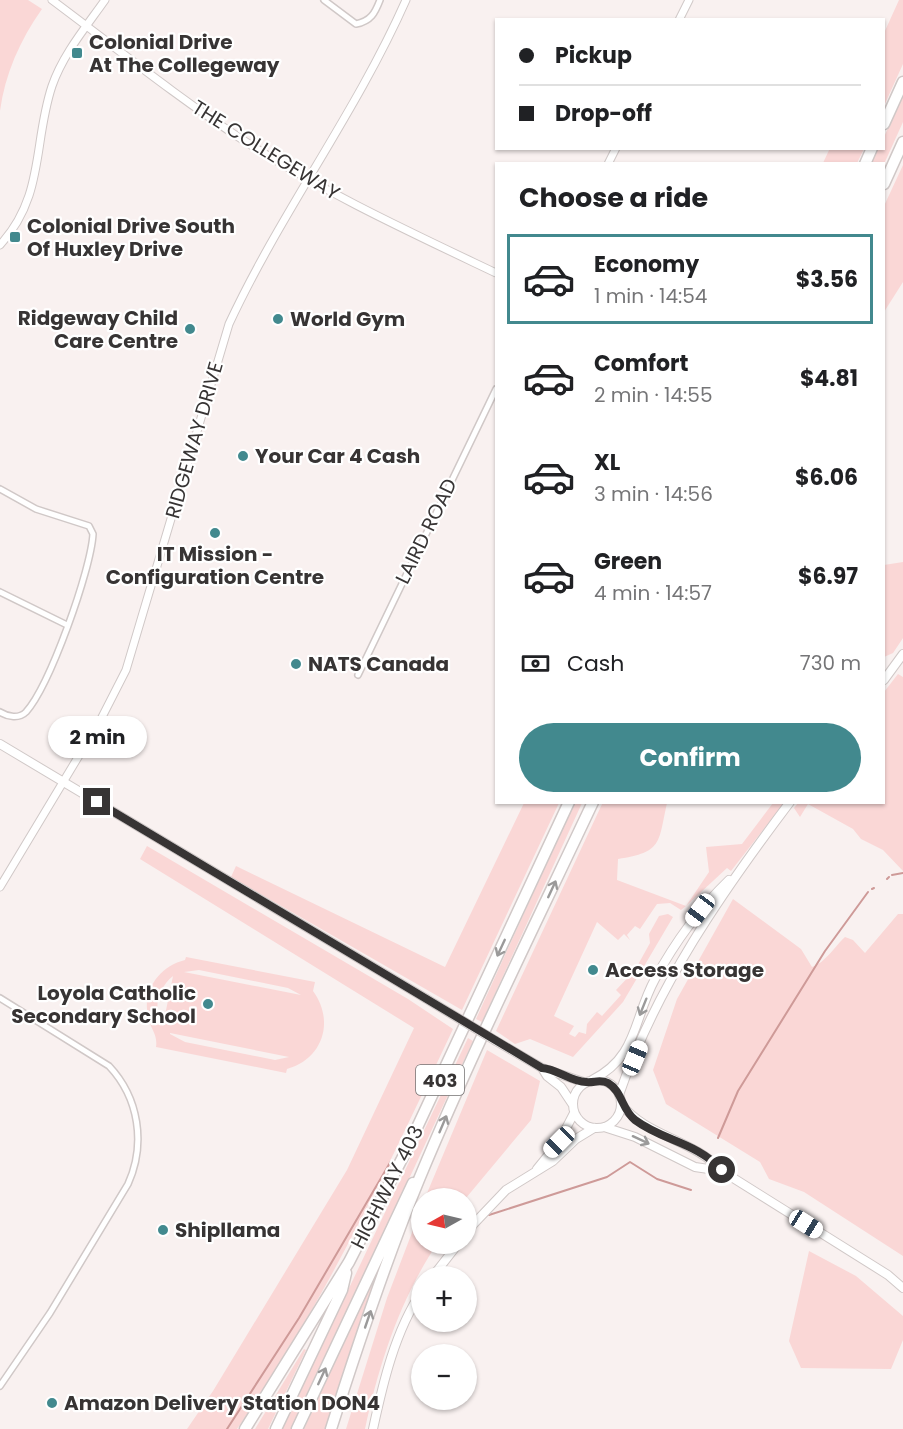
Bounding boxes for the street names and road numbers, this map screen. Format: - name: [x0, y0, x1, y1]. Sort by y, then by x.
- street label: THE COLLEGEWAY: [187, 93, 346, 207]
- street label: RIDGEWAY DRIVE: [158, 358, 230, 522]
- street label: LAIRD ROAD: [388, 474, 464, 588]
- road number: 403: [416, 1065, 464, 1095]
- street label: HIGHWAY 403: [344, 1120, 430, 1254]

